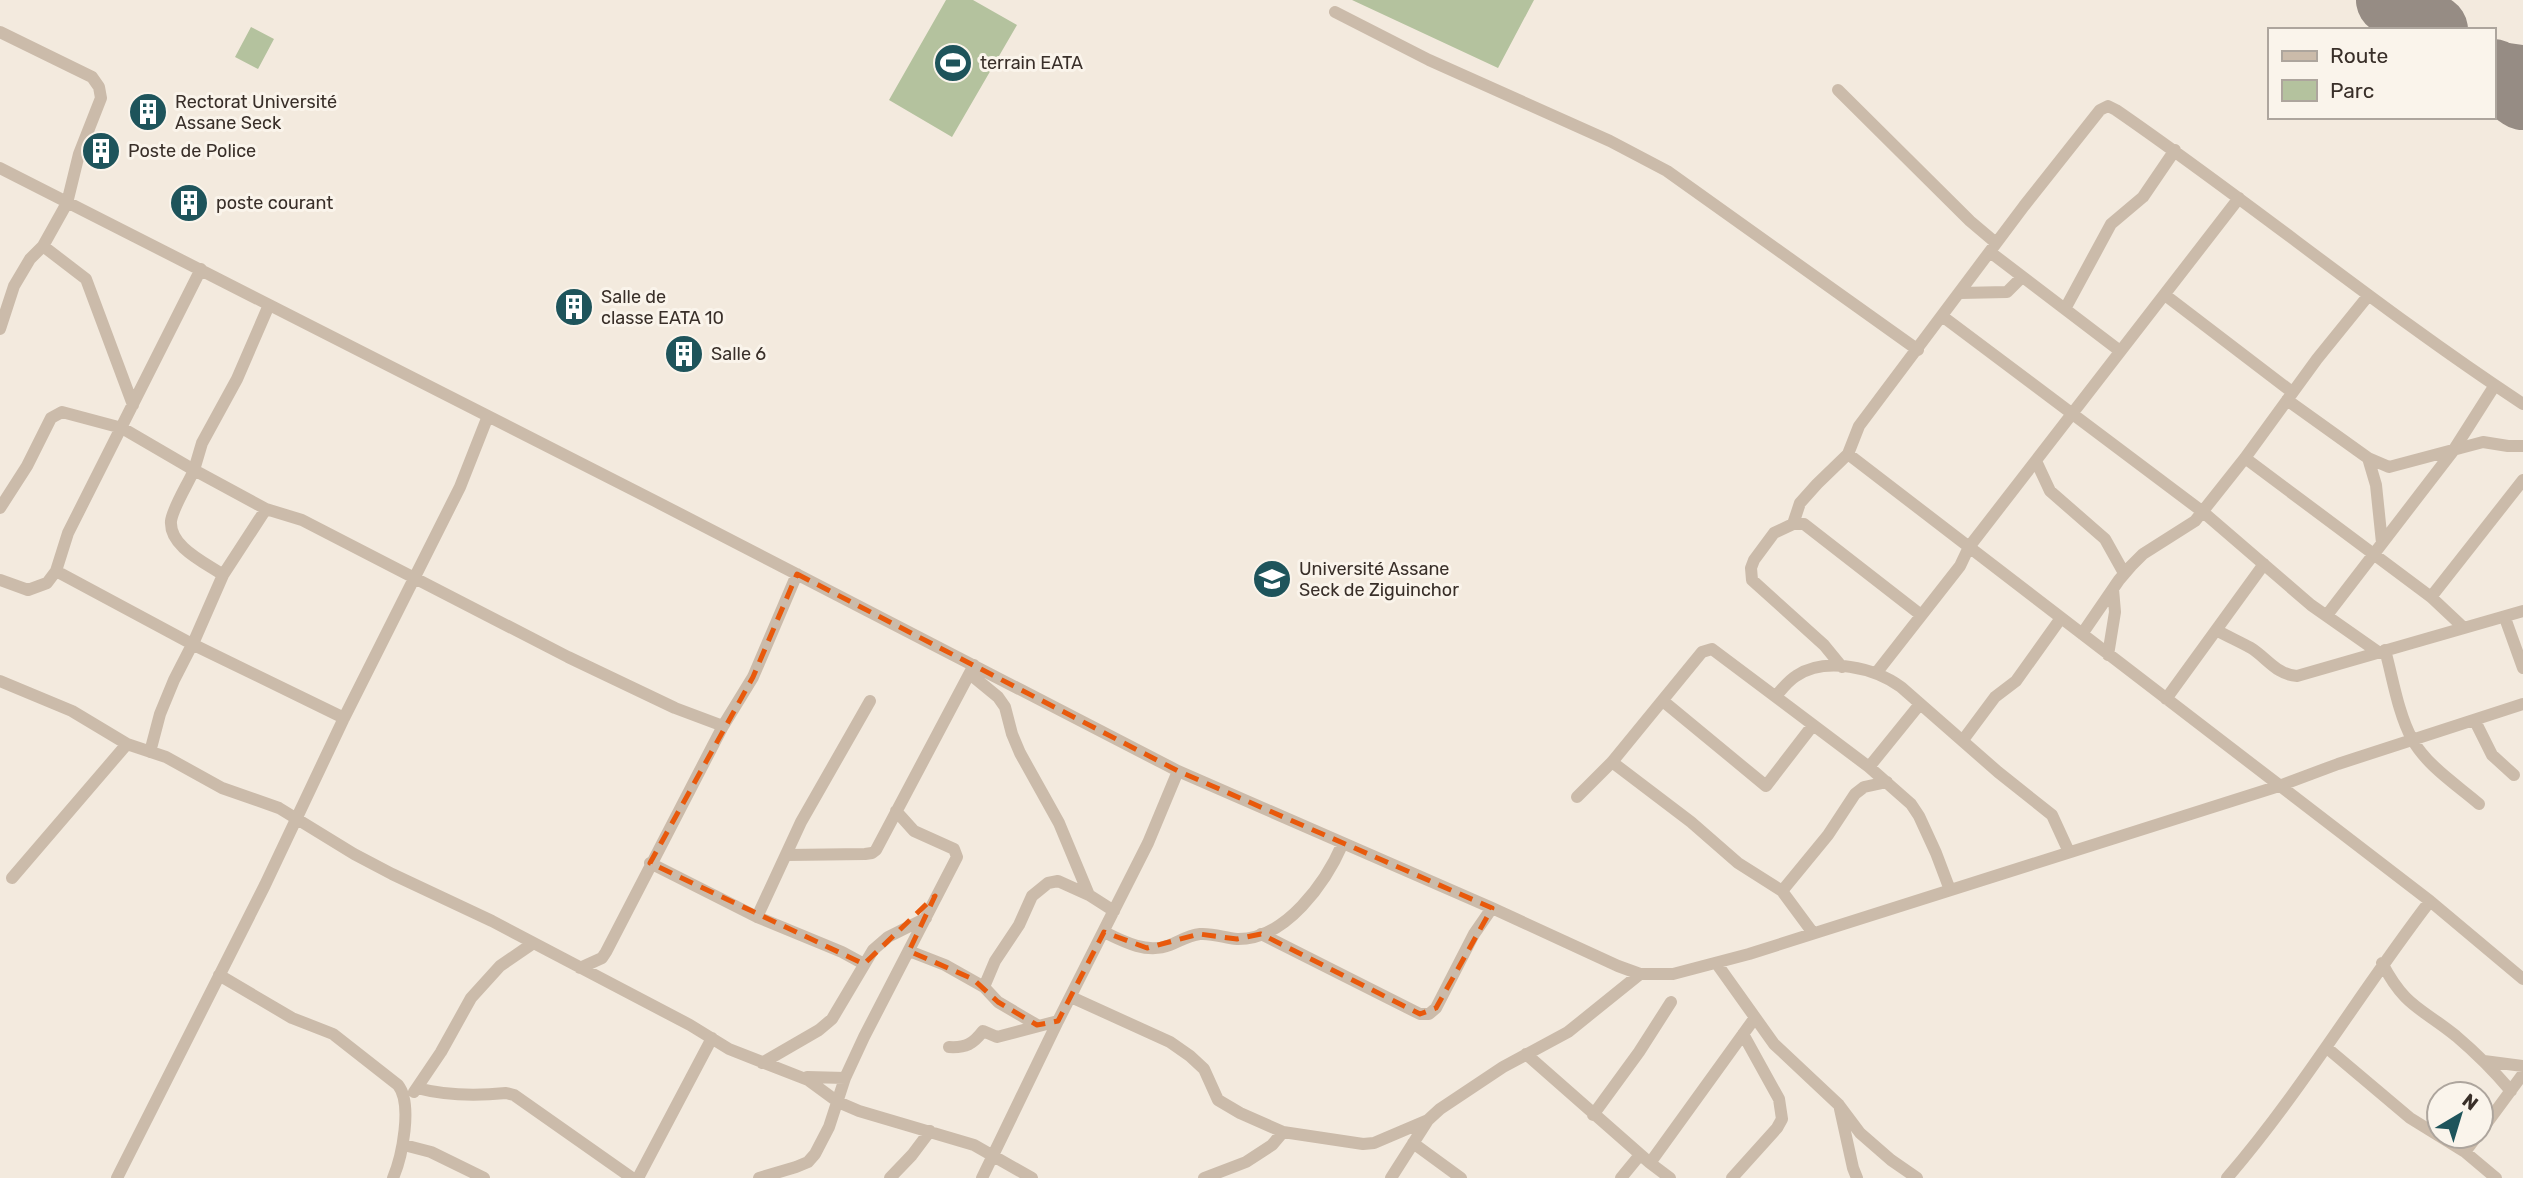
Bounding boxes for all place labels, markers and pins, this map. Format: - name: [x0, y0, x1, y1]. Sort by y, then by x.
- sports icon: terrain EATA: [932, 42, 974, 84]
- place label: terrain EATA: [980, 52, 1083, 74]
- building icon: Rectorat Université Assane Seck: [127, 91, 169, 133]
- place label: Rectorat Université Assane Seck: [175, 91, 337, 134]
- building icon: Poste de Police: [80, 130, 122, 172]
- place label: Poste de Police: [128, 140, 256, 162]
- building icon: poste courant: [168, 182, 210, 224]
- place label: poste courant: [216, 192, 333, 214]
- building icon: Salle de classe EATA 10: [553, 286, 595, 328]
- place label: Salle de classe EATA 10: [601, 286, 724, 329]
- building icon: Salle 6: [663, 333, 705, 375]
- place label: Salle 6: [711, 343, 766, 365]
- school or university icon: Université Assane Seck de Ziguinchor: [1251, 558, 1293, 600]
- place label: Université Assane Seck de Ziguinchor: [1299, 558, 1459, 601]

